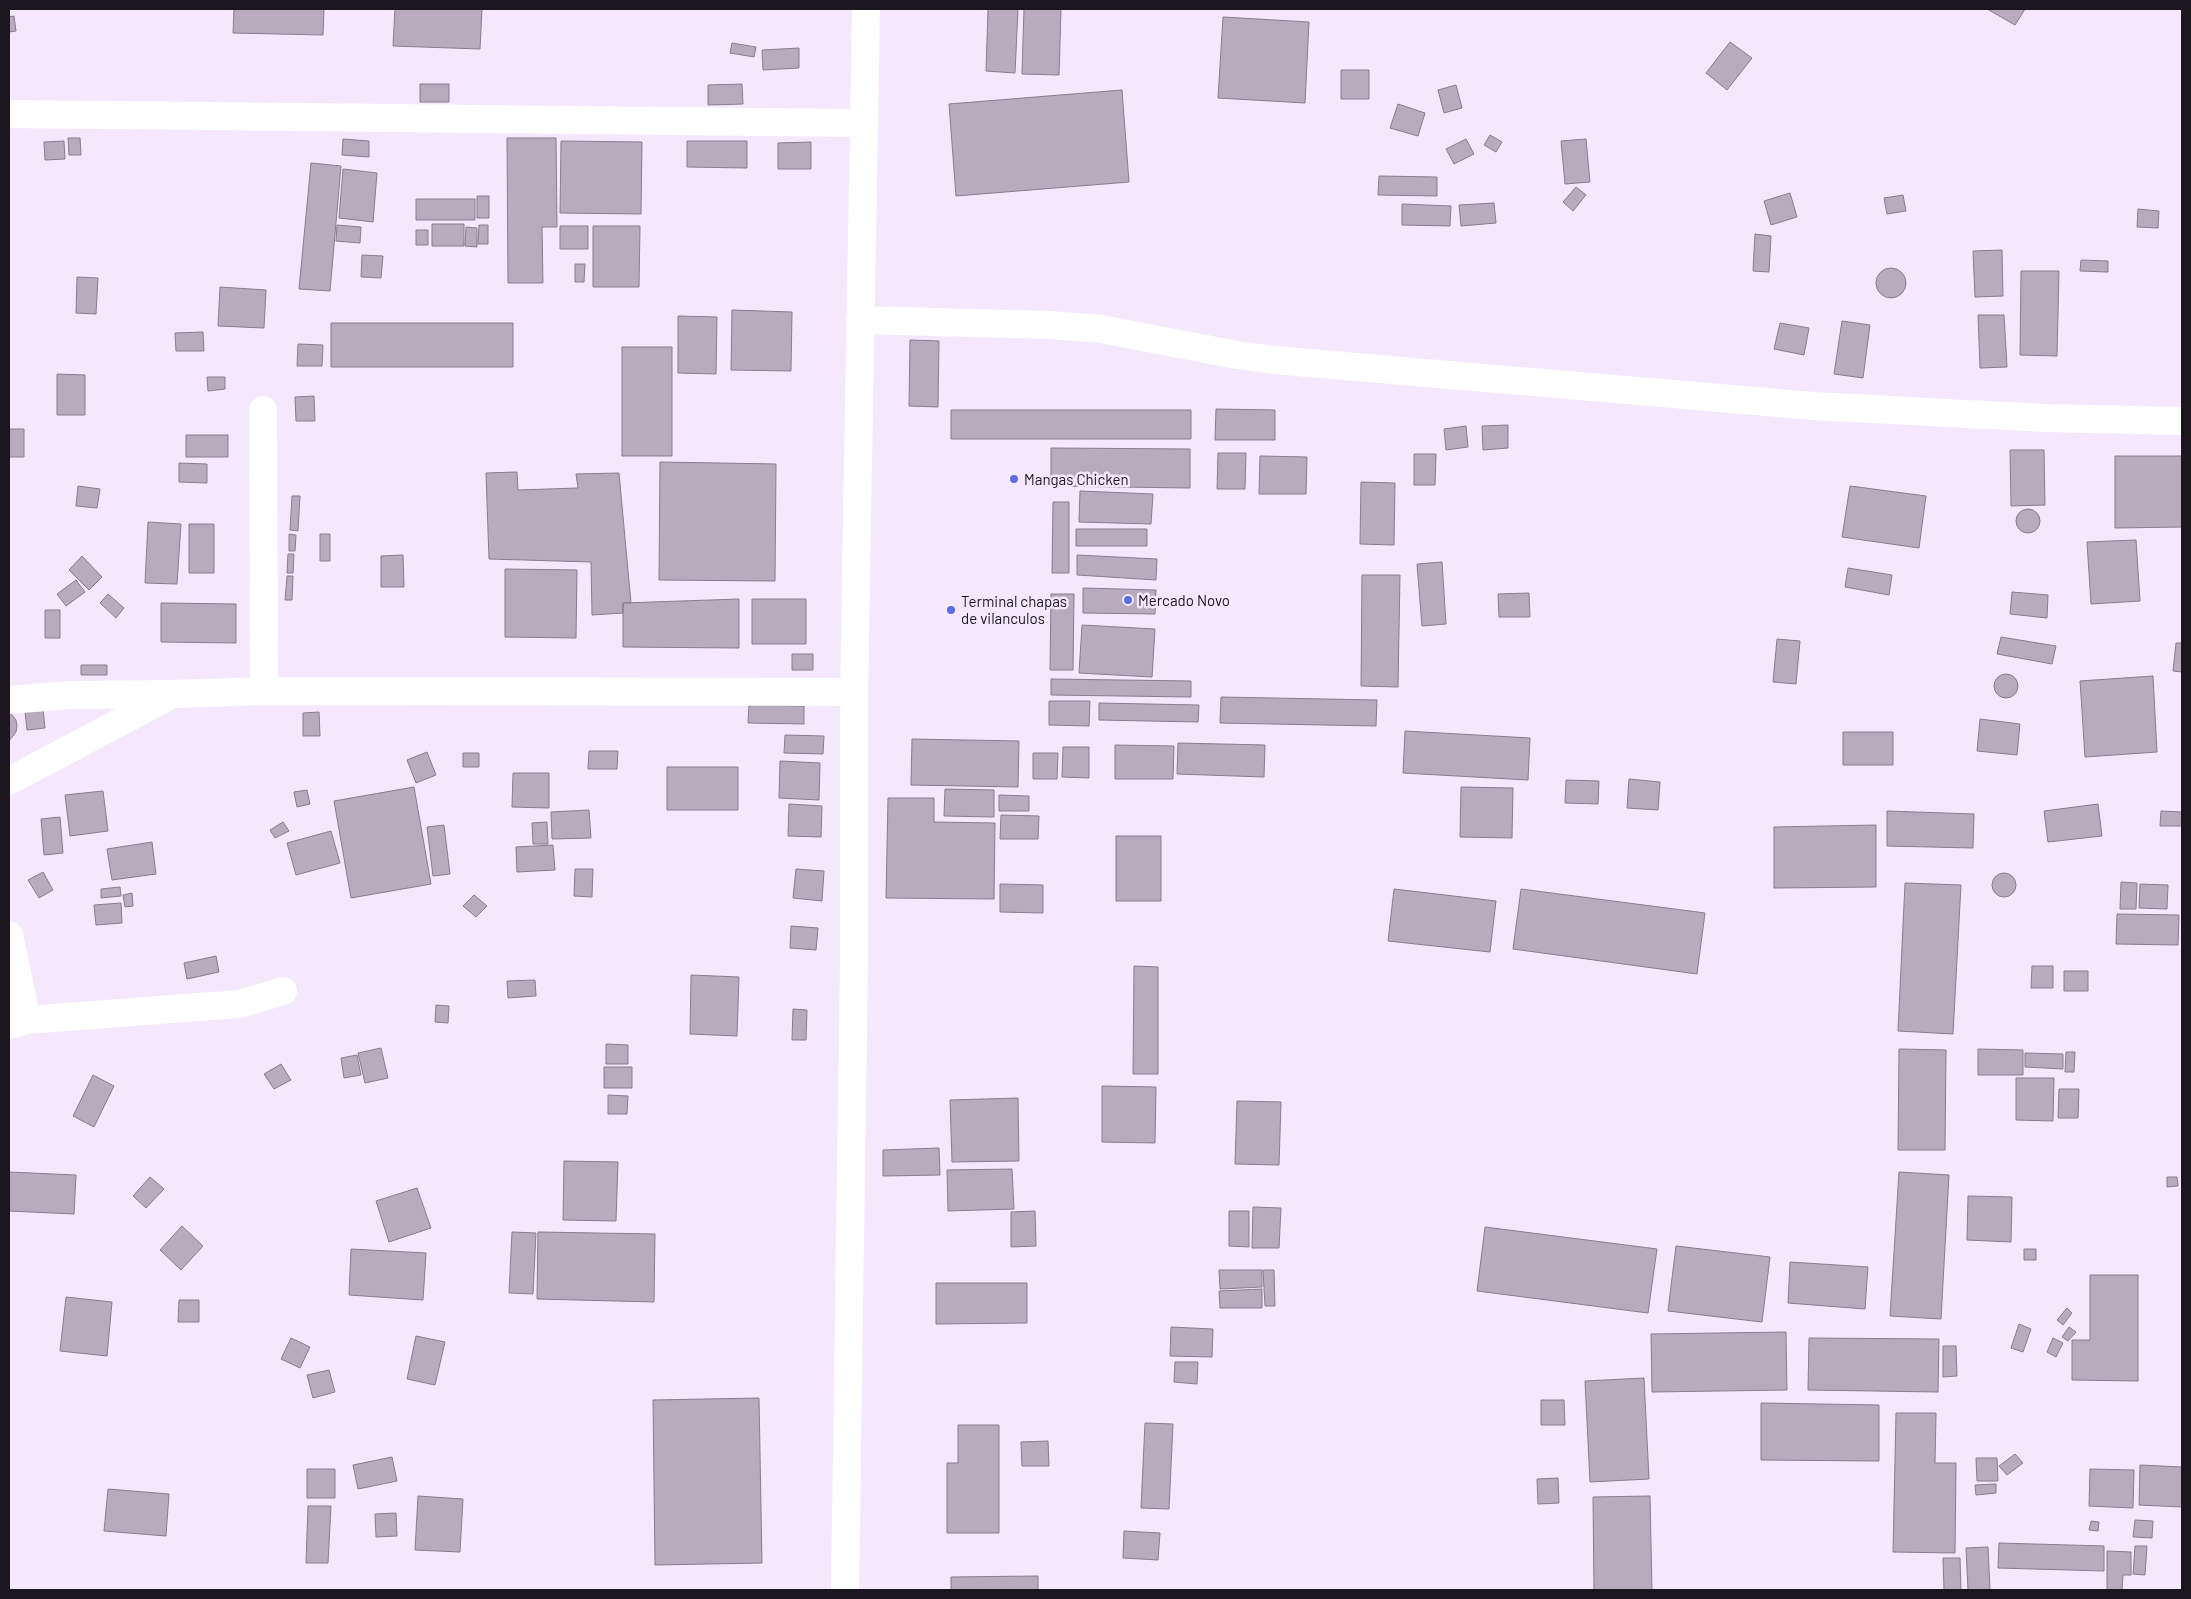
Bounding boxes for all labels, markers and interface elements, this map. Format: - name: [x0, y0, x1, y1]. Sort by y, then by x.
- place label: Mangas Chicken: [1024, 470, 1129, 488]
- marker: Mangas Chicken: [1008, 473, 1020, 485]
- place label: Mercado Novo: [1138, 591, 1230, 609]
- place label: Terminal chapas de vilanculos: [961, 592, 1067, 627]
- marker: Mercado Novo: [1122, 594, 1134, 606]
- marker: Terminal chapas de vilanculos: [945, 604, 957, 616]

